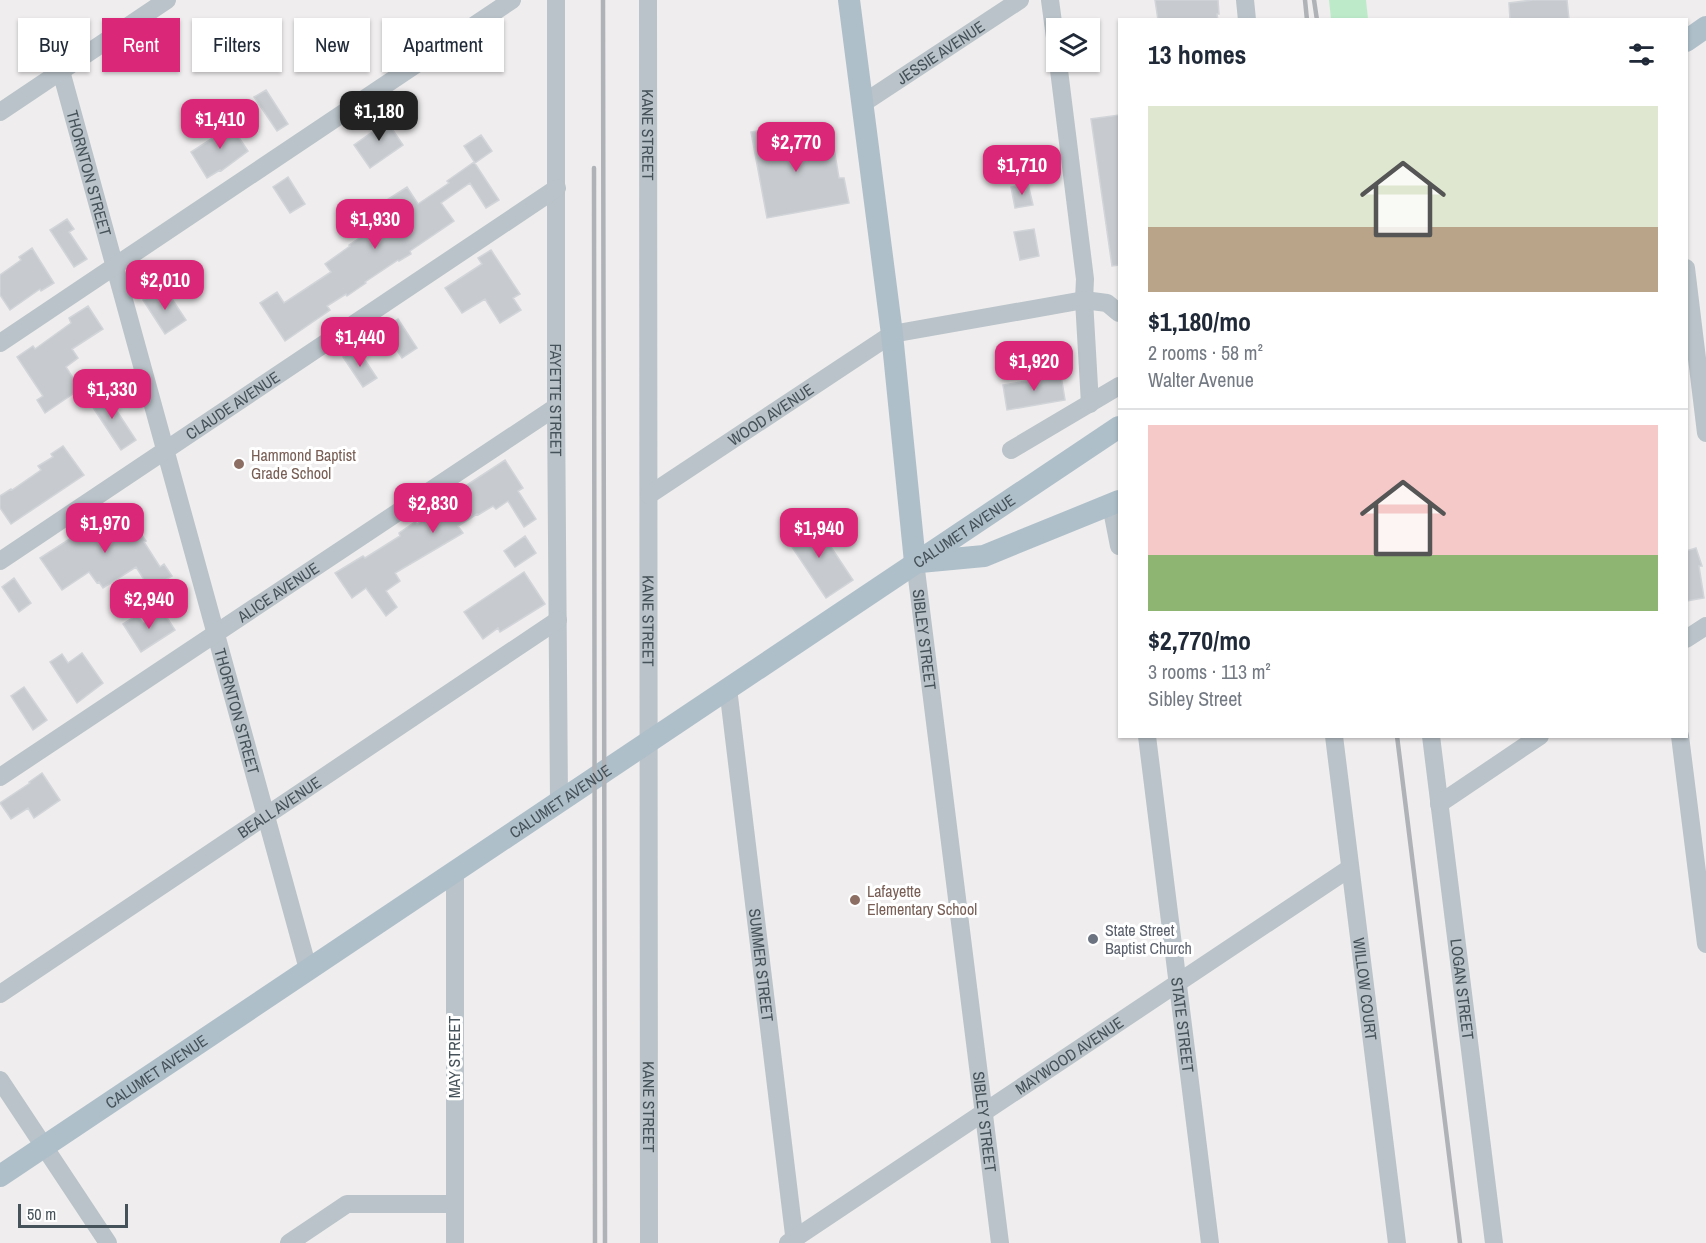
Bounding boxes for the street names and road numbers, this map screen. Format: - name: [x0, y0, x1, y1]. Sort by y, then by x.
- street label: JESSIE AVENUE: [892, 15, 989, 89]
- street label: KANE STREET: [637, 89, 659, 181]
- street label: THORNTON STREET: [61, 108, 117, 239]
- street label: FAYETTE STREET: [545, 344, 567, 457]
- street label: CLAUDE AVENUE: [181, 366, 284, 445]
- street label: WOOD AVENUE: [724, 378, 818, 451]
- street label: CALUMET AVENUE: [909, 489, 1019, 573]
- street label: ALICE AVENUE: [232, 557, 323, 628]
- street label: KANE STREET: [637, 575, 660, 667]
- street label: SIBLEY STREET: [907, 588, 942, 691]
- street label: THORNTON STREET: [209, 646, 265, 777]
- street label: CALUMET AVENUE: [505, 759, 615, 843]
- street label: BEALL AVENUE: [233, 771, 325, 843]
- street label: SUMMER STREET: [744, 907, 779, 1023]
- street label: WILLOW COURT: [1348, 936, 1383, 1042]
- street label: LOGAN STREET: [1445, 937, 1480, 1041]
- street label: STATE STREET: [1166, 976, 1200, 1074]
- street label: MAYWOOD AVENUE: [1011, 1011, 1128, 1099]
- street label: MAY STREET: [443, 1016, 465, 1098]
- street label: CALUMET AVENUE: [101, 1029, 212, 1114]
- street label: KANE STREET: [638, 1061, 660, 1153]
- street label: SIBLEY STREET: [968, 1070, 1002, 1173]

